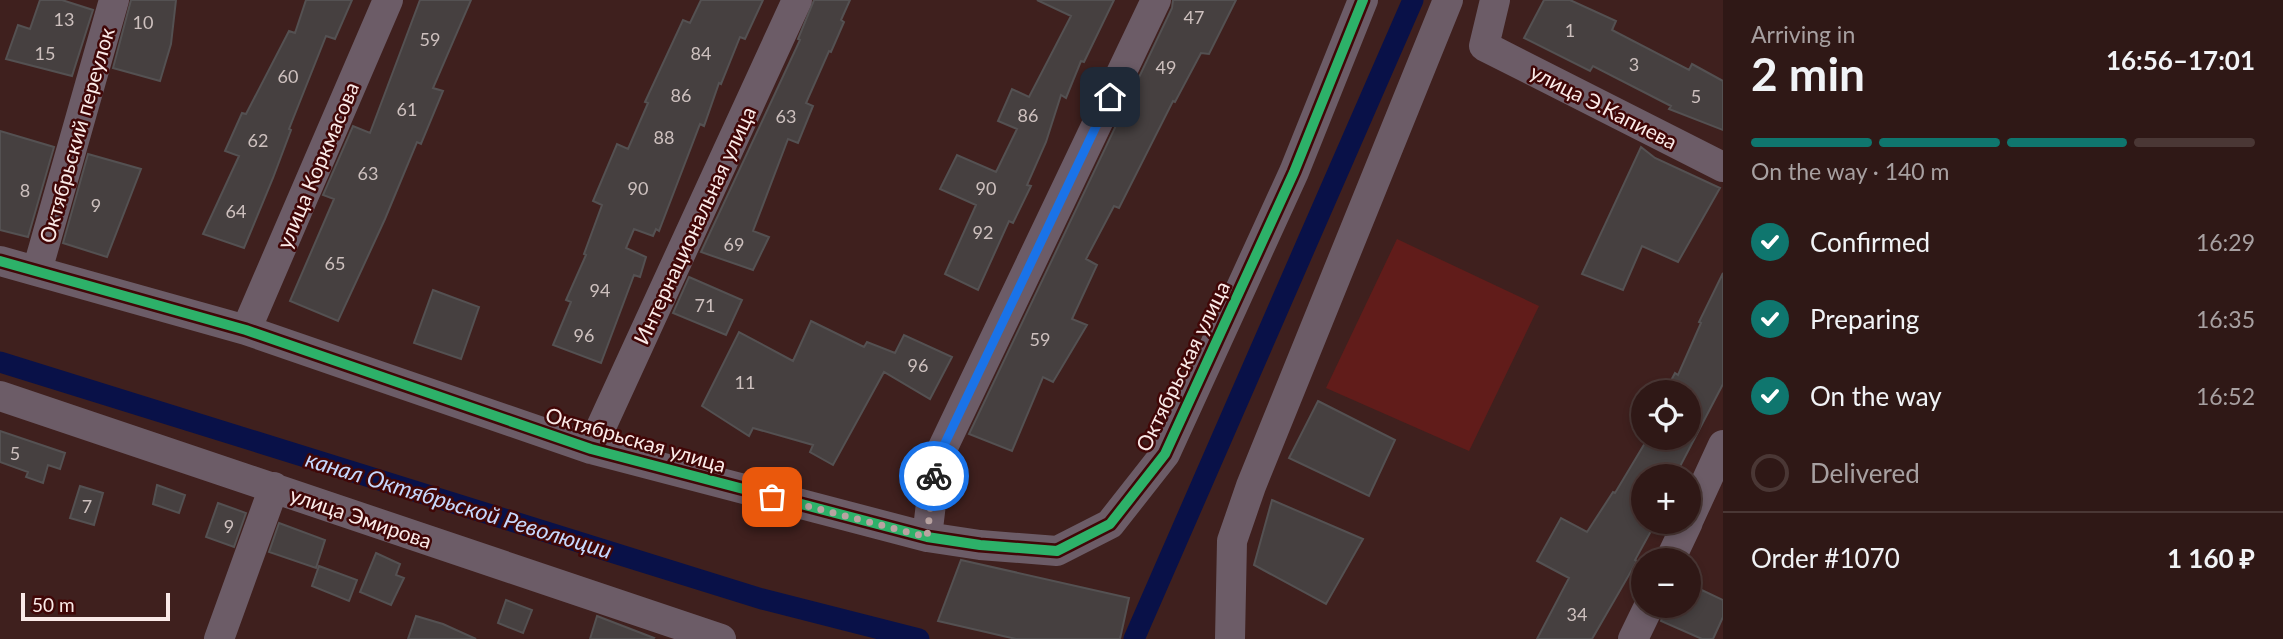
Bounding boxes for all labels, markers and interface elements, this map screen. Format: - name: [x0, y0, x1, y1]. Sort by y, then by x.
- house number: 47: [1184, 6, 1204, 28]
- house number: 13: [54, 8, 74, 30]
- house number: 10: [133, 11, 153, 33]
- house number: 1: [1565, 19, 1575, 41]
- text: Arriving in: [1751, 20, 1855, 48]
- street label: Октябрьский переулок: [33, 24, 119, 246]
- house number: 59: [420, 28, 440, 50]
- house number: 15: [35, 42, 55, 64]
- house number: 84: [691, 42, 711, 64]
- text: 16:56–17:01: [2106, 44, 2255, 76]
- text: 2 min: [1751, 46, 1865, 101]
- house number: 3: [1629, 53, 1639, 75]
- house number: 49: [1156, 56, 1176, 78]
- street label: улица Э.Капиева: [1526, 58, 1682, 154]
- house number: 60: [278, 65, 298, 87]
- pin: [1080, 67, 1140, 127]
- street label: улица Коркмасова: [271, 78, 363, 252]
- icon: home: [1091, 78, 1129, 116]
- house number: 86: [671, 84, 691, 106]
- house number: 5: [1691, 85, 1701, 107]
- house number: 61: [397, 98, 417, 120]
- street label: Интернациональная улица: [628, 102, 760, 348]
- house number: 86: [1018, 104, 1038, 126]
- house number: 63: [776, 105, 796, 127]
- house number: 88: [654, 126, 674, 148]
- house number: 62: [248, 129, 268, 151]
- text: On the way · 140 m: [1751, 157, 1950, 185]
- house number: 63: [358, 162, 378, 184]
- house number: 90: [628, 177, 648, 199]
- house number: 90: [976, 177, 996, 199]
- house number: 8: [20, 179, 30, 201]
- house number: 9: [91, 194, 101, 216]
- house number: 64: [226, 200, 246, 222]
- house number: 92: [973, 221, 993, 243]
- icon: check: [1751, 223, 1789, 261]
- text: Confirmed: [1810, 226, 1930, 258]
- text: 16:29: [2196, 228, 2255, 256]
- house number: 69: [724, 233, 744, 255]
- house number: 65: [325, 252, 345, 274]
- street label: Октябрьская улица: [1130, 277, 1234, 455]
- house number: 94: [590, 279, 610, 301]
- house number: 71: [695, 294, 715, 316]
- icon: check: [1751, 300, 1789, 338]
- text: Preparing: [1810, 303, 1919, 335]
- text: 16:35: [2196, 305, 2255, 333]
- house number: 96: [574, 324, 594, 346]
- house number: 59: [1030, 328, 1050, 350]
- house number: 96: [908, 354, 928, 376]
- house number: 11: [735, 371, 755, 393]
- icon: check: [1751, 377, 1789, 415]
- map controls: [1631, 380, 1701, 618]
- button: locate: [1631, 380, 1701, 450]
- text: On the way: [1810, 380, 1942, 412]
- text: 16:52: [2196, 382, 2255, 410]
- street label: Октябрьская улица: [543, 401, 729, 477]
- courier: [899, 441, 969, 511]
- house number: 5: [10, 442, 20, 464]
- water label: канал Октябрьской Революции: [302, 444, 616, 564]
- icon: bike: [915, 457, 953, 495]
- text: Delivered: [1810, 457, 1920, 489]
- button: +: [1631, 464, 1701, 534]
- pin: [742, 467, 802, 527]
- icon: bag: [753, 478, 791, 516]
- street label: улица Эмирова: [287, 481, 435, 553]
- house number: 7: [82, 495, 92, 517]
- house number: 9: [224, 515, 234, 537]
- text: Order #1070: [1751, 542, 1900, 574]
- text: 1 160 ₽: [2167, 542, 2255, 574]
- button: −: [1631, 548, 1701, 618]
- scale bar: [21, 590, 170, 622]
- text: 50 m: [32, 593, 75, 616]
- house number: 34: [1567, 603, 1587, 625]

